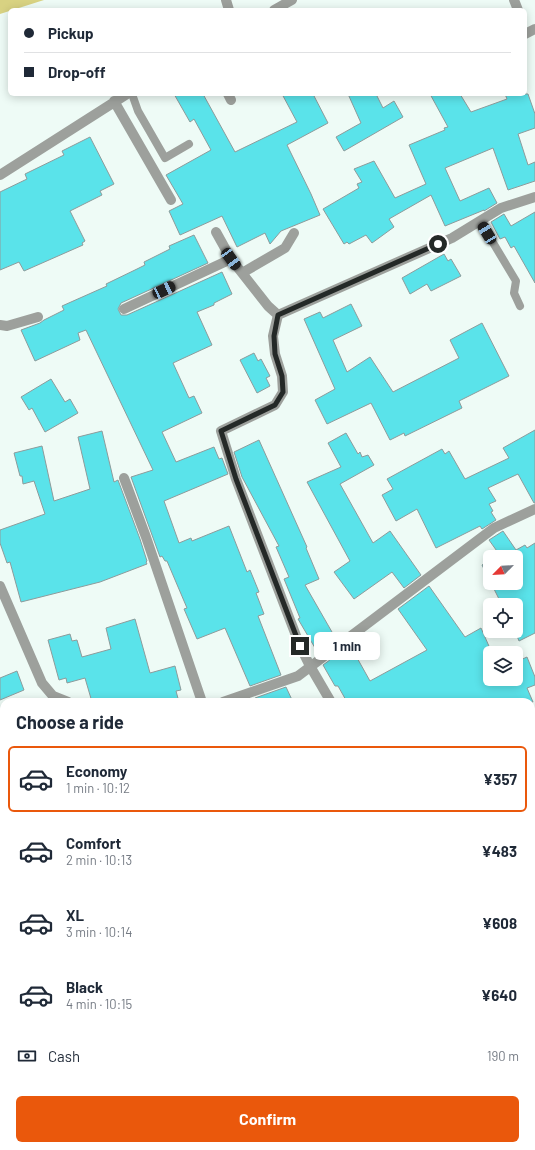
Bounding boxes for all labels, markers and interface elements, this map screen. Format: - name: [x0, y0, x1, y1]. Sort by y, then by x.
- text: Pickup: [48, 24, 94, 42]
- text: Drop-off: [48, 63, 106, 81]
- car: [476, 220, 498, 246]
- route start: [429, 235, 447, 253]
- car: [219, 246, 243, 272]
- car: [151, 279, 177, 301]
- north arrow: [483, 550, 523, 590]
- map controls: [483, 550, 523, 686]
- button: locate: [483, 598, 523, 638]
- callout: 1 min: [314, 632, 380, 660]
- route end: [291, 637, 309, 655]
- text: 1 min: [333, 638, 361, 654]
- button: layers: [483, 646, 523, 686]
- text: Choose a ride: [16, 711, 124, 733]
- icon: car: [18, 761, 54, 797]
- text: Economy: [66, 762, 127, 780]
- text: ¥357: [483, 770, 517, 788]
- text: 1 min · 10:12: [66, 780, 130, 796]
- icon: car: [18, 833, 54, 869]
- text: Comfort: [66, 834, 121, 852]
- text: ¥483: [481, 842, 517, 860]
- text: 2 min · 10:13: [66, 852, 132, 868]
- icon: car: [18, 905, 54, 941]
- text: XL: [66, 906, 84, 924]
- text: ¥608: [482, 914, 517, 932]
- text: 3 min · 10:14: [66, 924, 132, 940]
- icon: car: [18, 977, 54, 1013]
- text: Black: [66, 978, 103, 996]
- text: ¥640: [481, 986, 517, 1004]
- text: 4 min · 10:15: [66, 996, 132, 1012]
- icon: cash: [16, 1045, 38, 1067]
- text: Cash: [48, 1047, 80, 1065]
- text: 190 m: [487, 1048, 519, 1064]
- button: Confirm: [16, 1096, 519, 1142]

